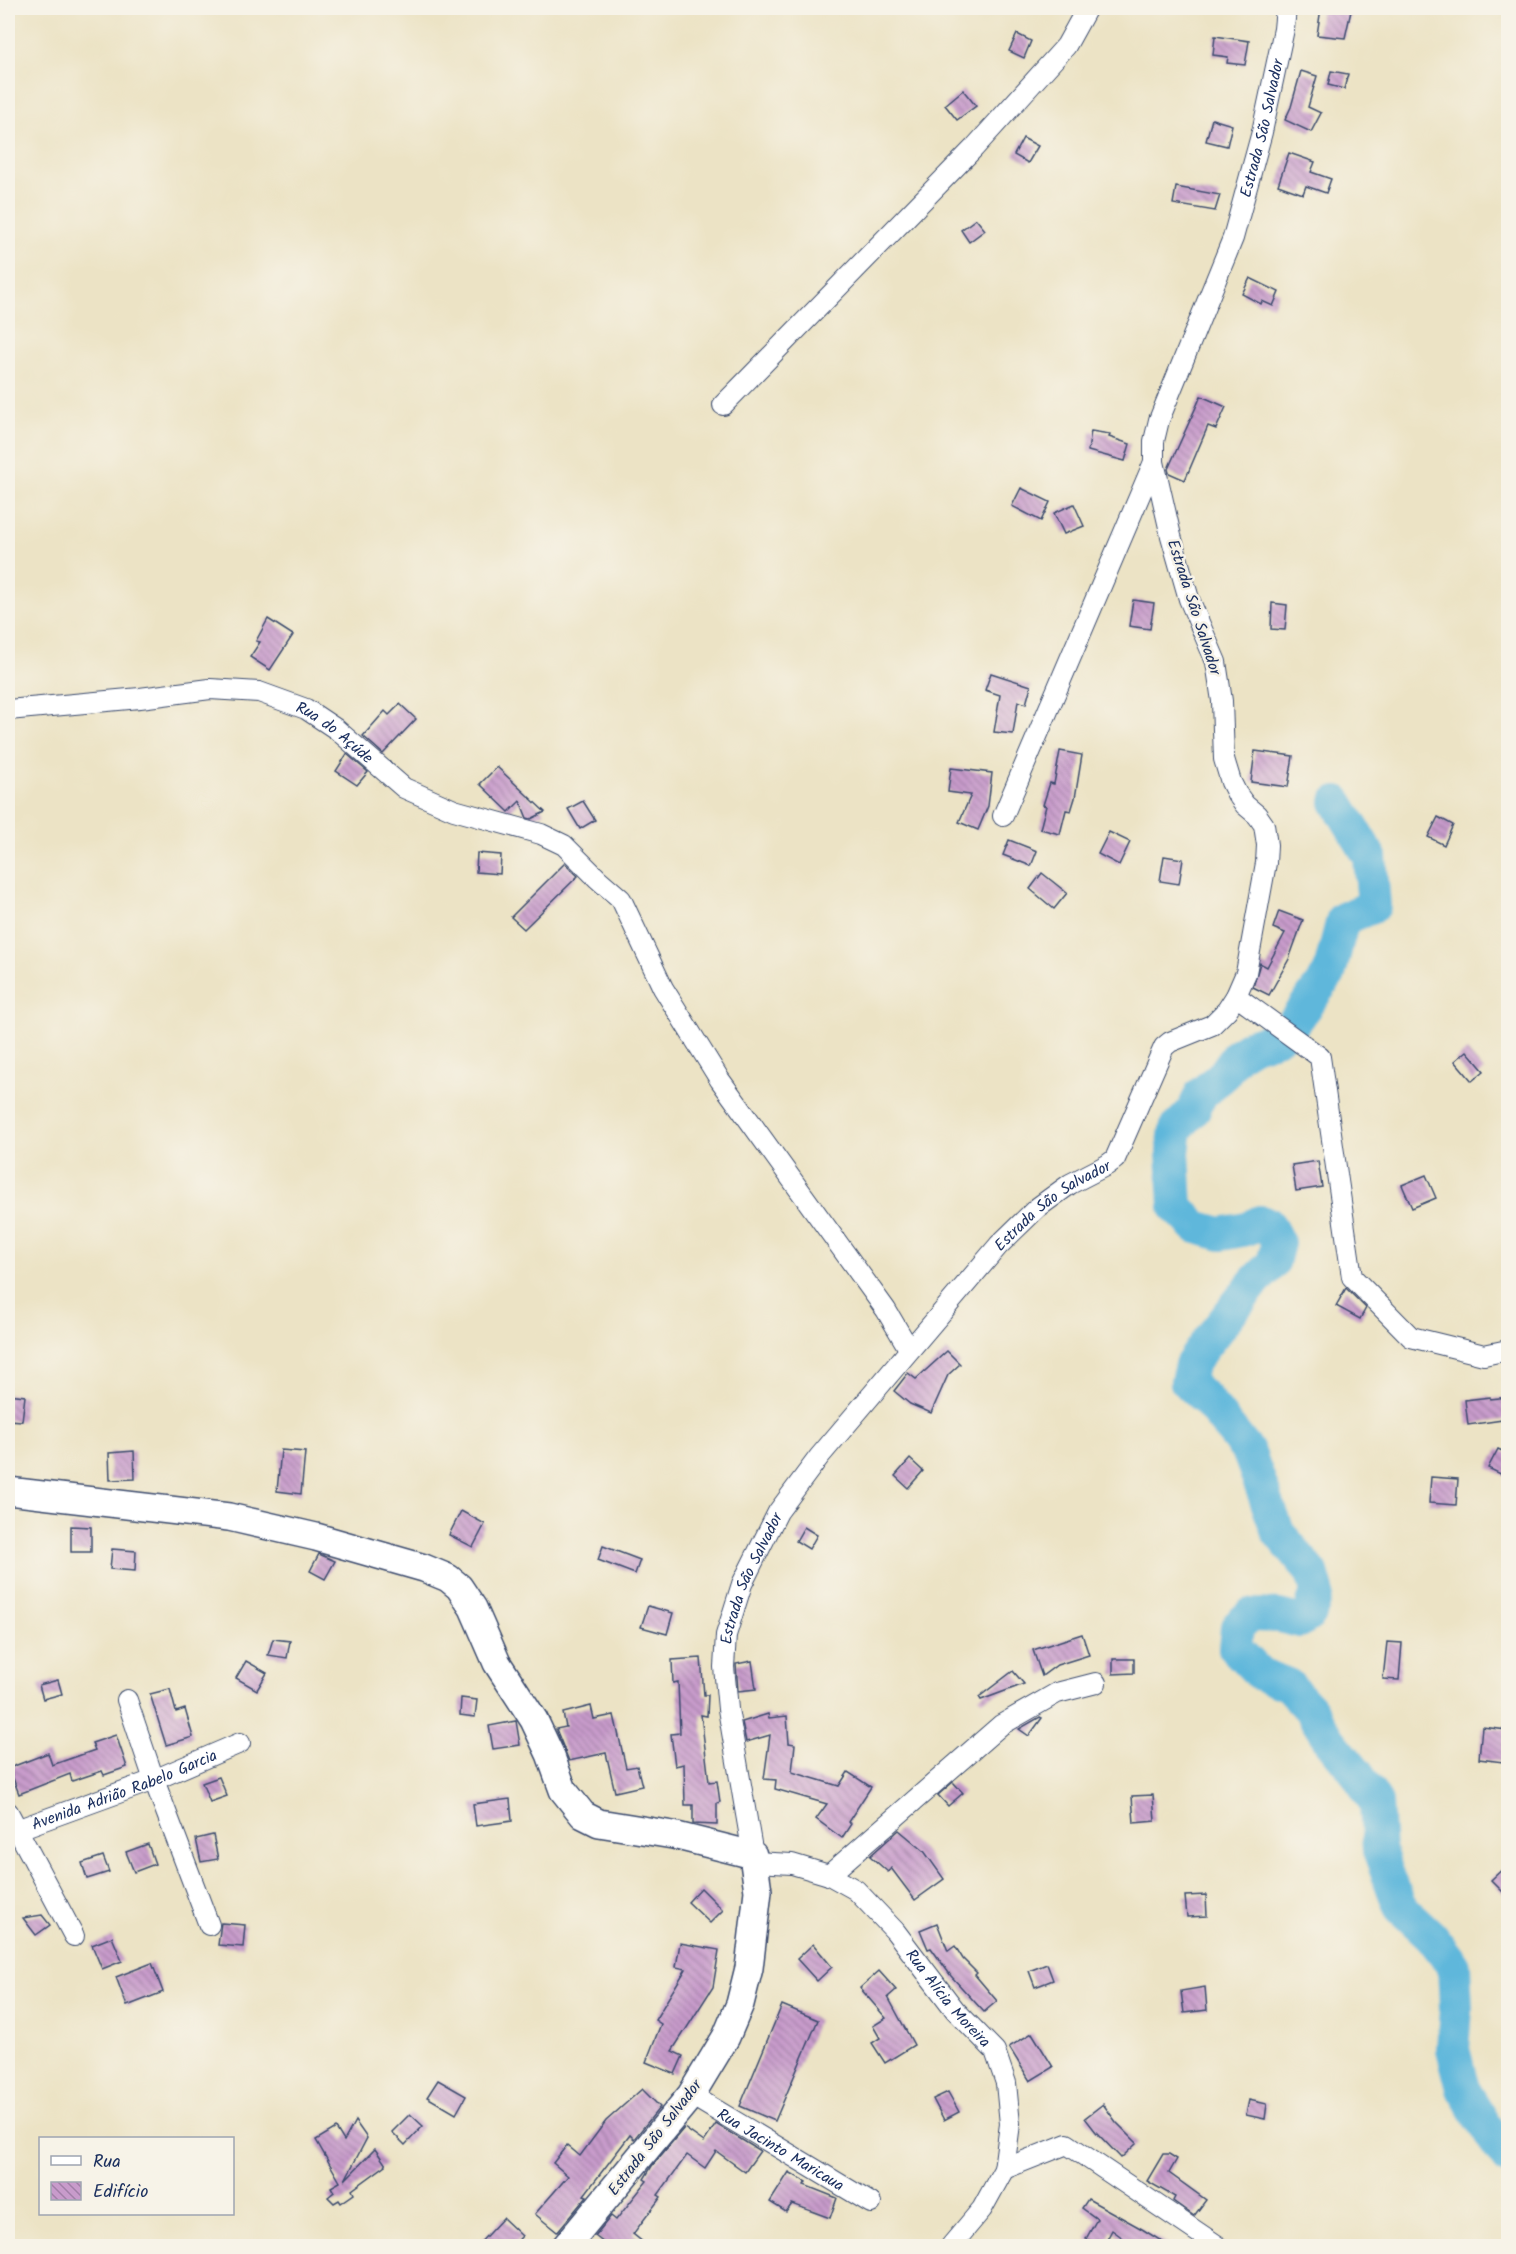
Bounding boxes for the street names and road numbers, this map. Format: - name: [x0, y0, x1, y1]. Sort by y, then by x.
- street label: Estrada São Salvador: [1234, 55, 1292, 200]
- street label: Estrada São Salvador: [1160, 536, 1228, 680]
- street label: Rua do Açúde: [292, 695, 379, 770]
- street label: Estrada São Salvador: [989, 1153, 1117, 1258]
- street label: Estrada São Salvador: [714, 1507, 791, 1645]
- street label: Avenida Adrião Rabelo Garcia: [28, 1743, 221, 1837]
- street label: Rua Alícia Moreira: [899, 1944, 996, 2054]
- street label: Estrada São Salvador: [602, 2073, 710, 2201]
- street label: Rua Jacinto Maricaua: [712, 2102, 849, 2198]

